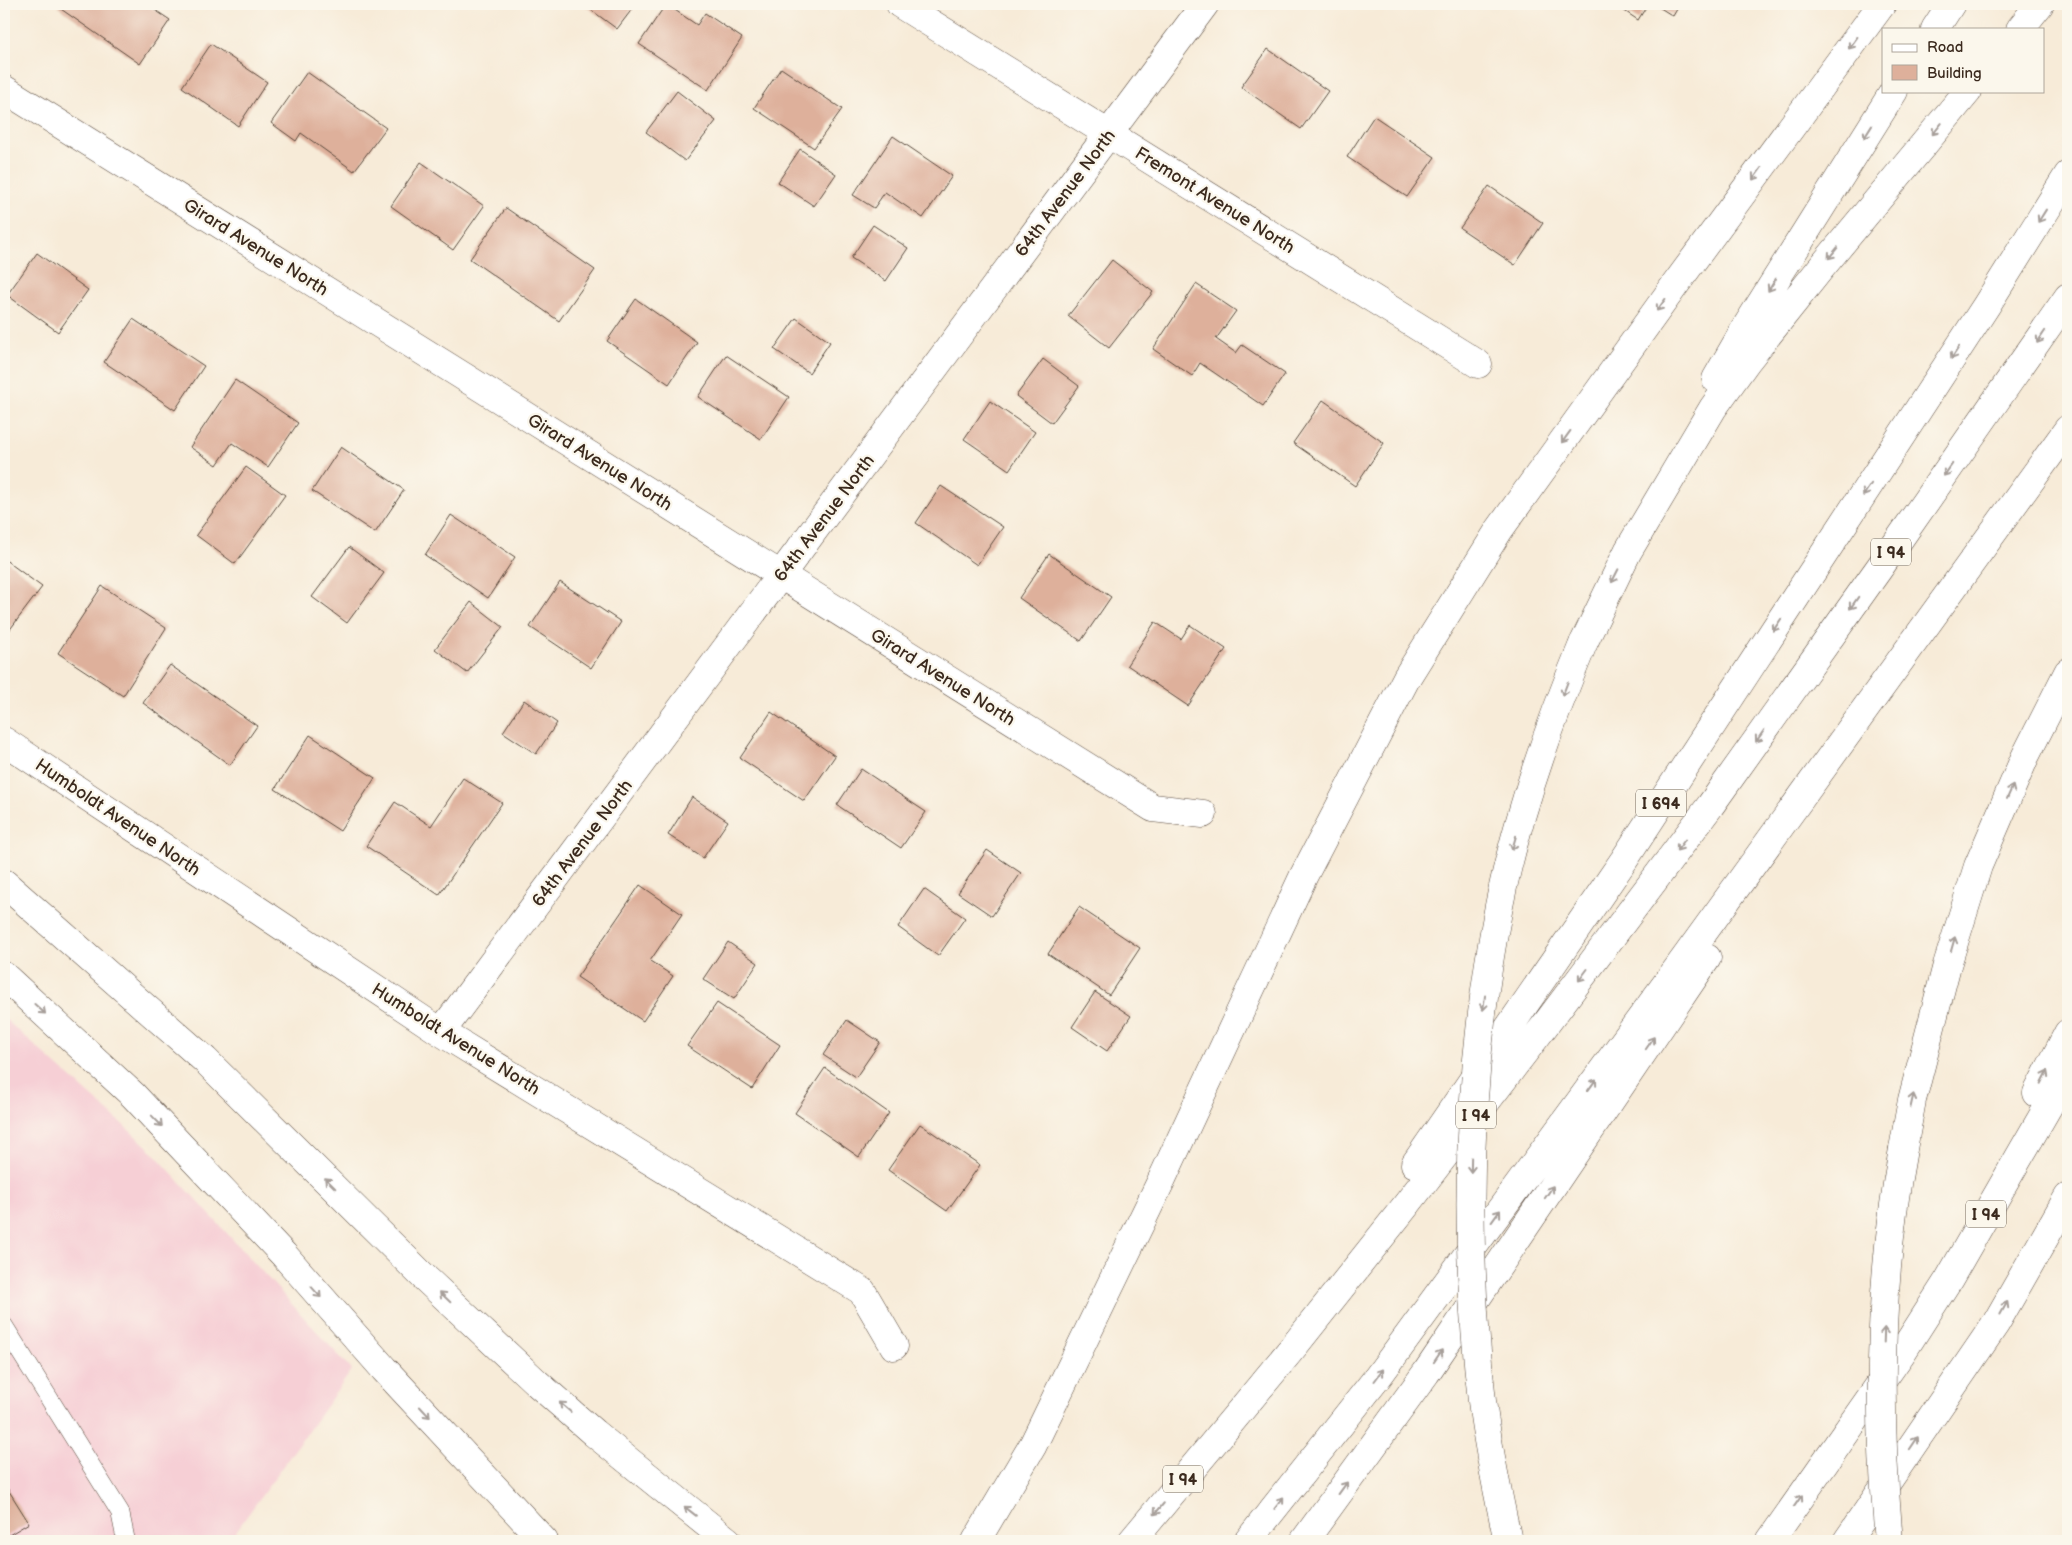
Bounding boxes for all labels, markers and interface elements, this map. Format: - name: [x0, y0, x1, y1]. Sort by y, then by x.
- legend: [1882, 28, 2044, 92]
- one-way arrow: [1848, 36, 1859, 49]
- text: Road: [1927, 38, 1963, 57]
- text: Building: [1927, 64, 1982, 83]
- one-way arrow: [1932, 122, 1943, 135]
- one-way arrow: [1863, 125, 1873, 139]
- street label: 64th Avenue North: [1011, 126, 1120, 261]
- street label: Fremont Avenue North: [1131, 143, 1299, 258]
- one-way arrow: [1752, 167, 1762, 181]
- street label: Girard Avenue North: [180, 194, 332, 300]
- one-way arrow: [2037, 209, 2047, 223]
- one-way arrow: [1827, 247, 1839, 260]
- one-way arrow: [1767, 277, 1777, 291]
- one-way arrow: [1656, 298, 1666, 312]
- one-way arrow: [2036, 330, 2046, 344]
- one-way arrow: [1950, 346, 1960, 360]
- street label: Girard Avenue North: [524, 409, 676, 515]
- one-way arrow: [1561, 430, 1571, 444]
- street label: 64th Avenue North: [770, 451, 879, 586]
- one-way arrow: [1943, 463, 1953, 477]
- one-way arrow: [1862, 482, 1872, 496]
- road number: I 94: [1871, 538, 1911, 566]
- one-way arrow: [1610, 568, 1620, 583]
- one-way arrow: [1849, 596, 1859, 610]
- one-way arrow: [1772, 618, 1782, 632]
- street label: Girard Avenue North: [867, 624, 1019, 730]
- one-way arrow: [1560, 681, 1569, 696]
- one-way arrow: [1755, 729, 1765, 743]
- street label: Humboldt Avenue North: [31, 754, 204, 880]
- street label: 64th Avenue North: [528, 776, 637, 911]
- one-way arrow: [2006, 785, 2016, 800]
- road number: I 694: [1636, 790, 1686, 816]
- one-way arrow: [1509, 835, 1519, 851]
- one-way arrow: [1676, 838, 1686, 852]
- one-way arrow: [1949, 936, 1958, 952]
- one-way arrow: [1578, 968, 1588, 982]
- street label: Humboldt Avenue North: [368, 979, 544, 1100]
- one-way arrow: [1479, 994, 1489, 1010]
- one-way arrow: [33, 1003, 46, 1015]
- one-way arrow: [1645, 1036, 1655, 1050]
- one-way arrow: [2039, 1070, 2049, 1085]
- one-way arrow: [1586, 1079, 1597, 1092]
- one-way arrow: [1908, 1093, 1917, 1109]
- road number: I 94: [1456, 1102, 1496, 1128]
- one-way arrow: [151, 1115, 163, 1128]
- one-way arrow: [1466, 1156, 1476, 1172]
- one-way arrow: [323, 1177, 336, 1189]
- one-way arrow: [1544, 1186, 1554, 1200]
- road number: I 94: [1966, 1200, 2006, 1228]
- one-way arrow: [1490, 1210, 1501, 1223]
- one-way arrow: [310, 1285, 322, 1298]
- one-way arrow: [439, 1291, 451, 1303]
- one-way arrow: [2000, 1301, 2009, 1316]
- one-way arrow: [1879, 1328, 1889, 1344]
- one-way arrow: [1433, 1349, 1443, 1363]
- one-way arrow: [1374, 1368, 1384, 1382]
- one-way arrow: [558, 1401, 571, 1413]
- one-way arrow: [419, 1406, 431, 1419]
- one-way arrow: [1909, 1437, 1919, 1451]
- road number: I 94: [1163, 1466, 1203, 1492]
- one-way arrow: [1338, 1482, 1349, 1495]
- one-way arrow: [1793, 1495, 1803, 1509]
- one-way arrow: [1273, 1497, 1284, 1510]
- one-way arrow: [1153, 1503, 1164, 1516]
- one-way arrow: [684, 1505, 697, 1516]

